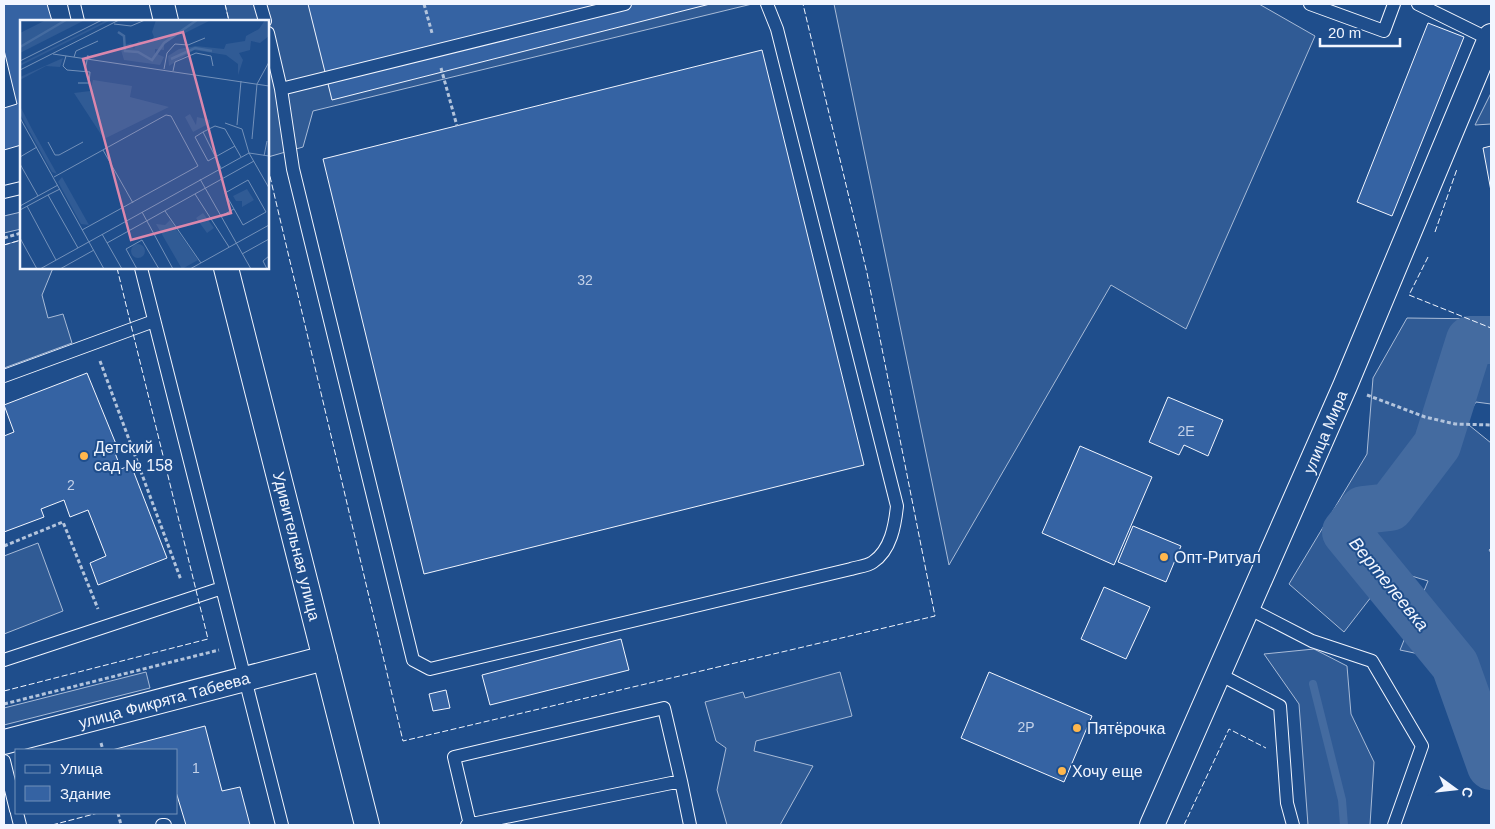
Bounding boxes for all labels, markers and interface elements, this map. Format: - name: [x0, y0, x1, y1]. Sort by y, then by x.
- scale bar: [1320, 15, 1400, 47]
- inset map: [20, 20, 269, 269]
- text: 20 m: [1328, 24, 1361, 41]
- house number: 32: [577, 272, 593, 288]
- street label: улица Мира: [1300, 388, 1351, 476]
- house number: 2Е: [1177, 423, 1195, 439]
- place label: Детский сад № 158: [94, 439, 173, 474]
- marker: Детский сад № 158: [78, 450, 90, 462]
- street label: Удивительная улица: [270, 470, 323, 622]
- house number: 2: [67, 477, 75, 493]
- water label: Вертелеевка: [1345, 533, 1433, 635]
- place label: Опт-Ритуал: [1174, 549, 1261, 566]
- marker: Опт-Ритуал: [1158, 551, 1170, 563]
- street label: улица Фикрята Табеева: [77, 669, 252, 732]
- house number: 2Р: [1017, 719, 1035, 735]
- place label: Пятёрочка: [1087, 720, 1166, 737]
- marker: Пятёрочка: [1071, 722, 1083, 734]
- legend: [15, 749, 178, 814]
- text: Улица: [60, 760, 103, 777]
- house number: 1: [192, 760, 200, 776]
- place label: Хочу еще: [1072, 763, 1143, 780]
- north arrow: [1430, 764, 1480, 814]
- marker: Хочу еще: [1056, 765, 1068, 777]
- text: Здание: [60, 785, 111, 802]
- text: С: [1459, 785, 1477, 799]

